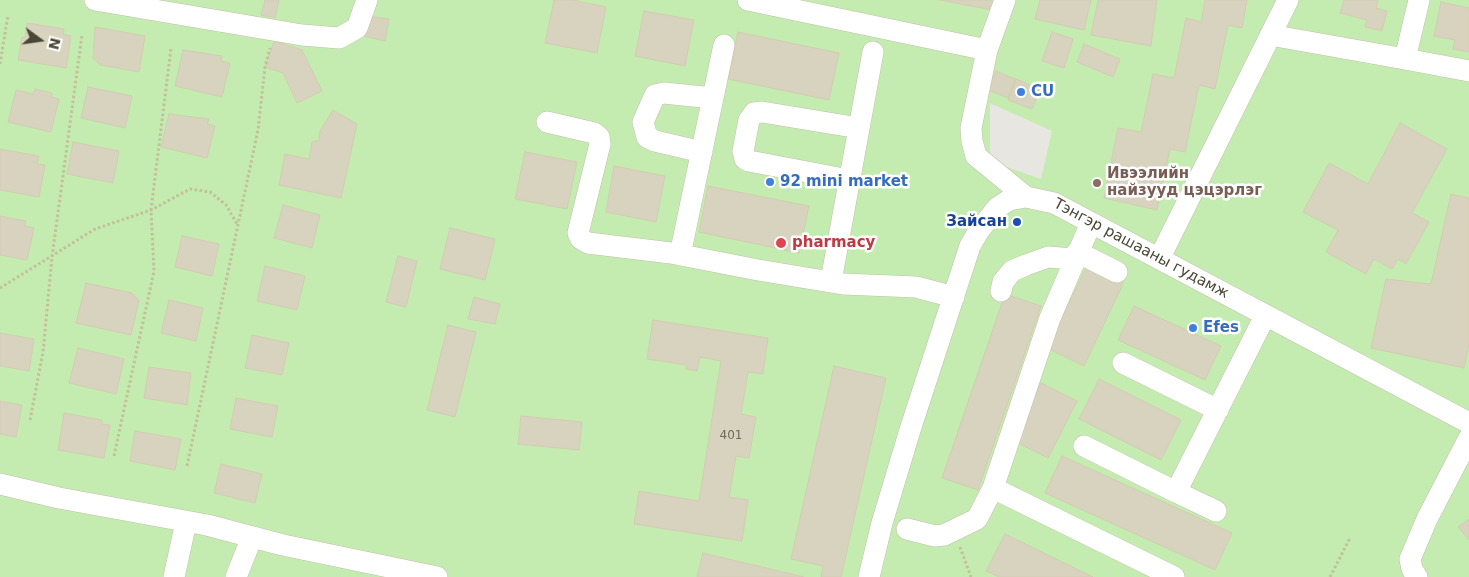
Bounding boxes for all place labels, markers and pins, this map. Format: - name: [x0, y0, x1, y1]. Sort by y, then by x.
- place label: CU: [1031, 83, 1054, 101]
- marker: CU: [1015, 86, 1027, 98]
- place label: Ивээлийн найзууд цэцэрлэг: [1107, 165, 1262, 200]
- place label: 92 mini market: [780, 173, 908, 191]
- marker: 92 mini market: [764, 176, 776, 188]
- marker: Ивээлийн найзууд цэцэрлэг: [1091, 177, 1103, 189]
- place label: Зайсан: [946, 213, 1007, 231]
- marker: Зайсан: [1011, 216, 1023, 228]
- place label: pharmacy: [792, 234, 875, 252]
- marker: pharmacy: [774, 236, 788, 250]
- place label: Efes: [1203, 319, 1239, 337]
- marker: Efes: [1187, 322, 1199, 334]

